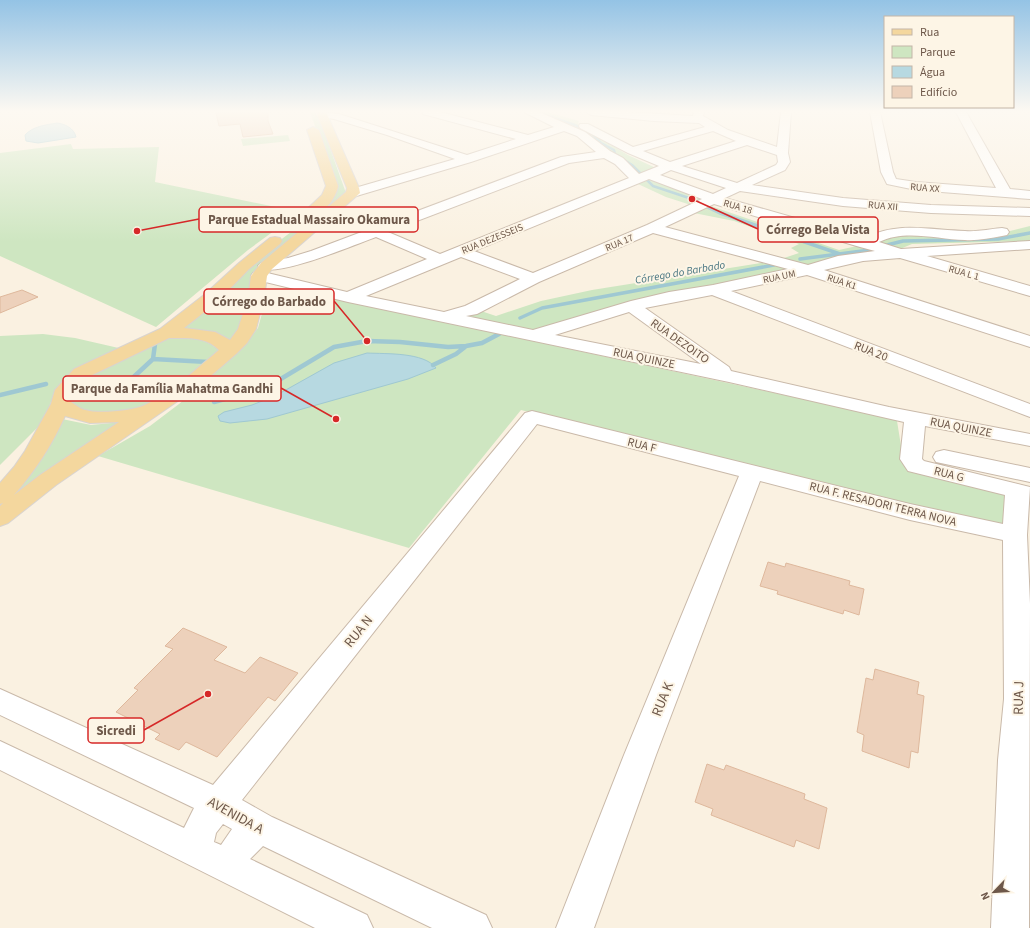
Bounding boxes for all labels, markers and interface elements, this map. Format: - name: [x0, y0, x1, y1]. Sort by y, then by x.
- legend: [884, 16, 1014, 108]
- text: Rua: [920, 24, 939, 41]
- text: Parque: [920, 44, 956, 61]
- text: Água: [920, 64, 945, 81]
- text: Edifício: [920, 84, 957, 101]
- street label: RUA XX: [910, 180, 940, 196]
- street label: RUA 18: [722, 196, 754, 218]
- street label: RUA XII: [867, 198, 898, 214]
- callout: Parque Estadual Massairo Okamura: [199, 207, 418, 232]
- text: Parque Estadual Massairo Okamura: [208, 211, 410, 229]
- callout: Córrego Bela Vista: [758, 217, 878, 242]
- street label: RUA DEZESSEIS: [459, 220, 525, 258]
- text: Córrego Bela Vista: [766, 221, 870, 239]
- street label: RUA 17: [603, 231, 636, 255]
- water label: Córrego do Barbado: [634, 257, 727, 288]
- street label: RUA L 1: [947, 262, 981, 284]
- street label: RUA UM: [762, 267, 797, 287]
- street label: RUA K1: [825, 271, 858, 293]
- callout: Córrego do Barbado: [204, 289, 334, 314]
- text: Córrego do Barbado: [212, 293, 326, 311]
- street label: RUA DEZOITO: [647, 315, 713, 368]
- street label: RUA 20: [851, 337, 890, 366]
- street label: RUA QUINZE: [611, 344, 676, 373]
- callout: Parque da Família Mahatma Gandhi: [63, 376, 281, 401]
- text: Parque da Família Mahatma Gandhi: [71, 380, 273, 398]
- street label: RUA QUINZE: [928, 413, 993, 442]
- street label: RUA F: [626, 434, 658, 457]
- street label: RUA G: [932, 463, 966, 486]
- street label: RUA F. RESADORI TERRA NOVA: [808, 478, 959, 531]
- street label: RUA N: [340, 611, 378, 652]
- street label: RUA K: [647, 678, 679, 719]
- street label: RUA J: [1009, 681, 1029, 715]
- callout: Sicredi: [88, 718, 144, 743]
- text: Sicredi: [96, 722, 136, 740]
- street label: AVENIDA A: [204, 792, 267, 840]
- north arrow: [974, 872, 1014, 912]
- text: N: [977, 890, 994, 903]

